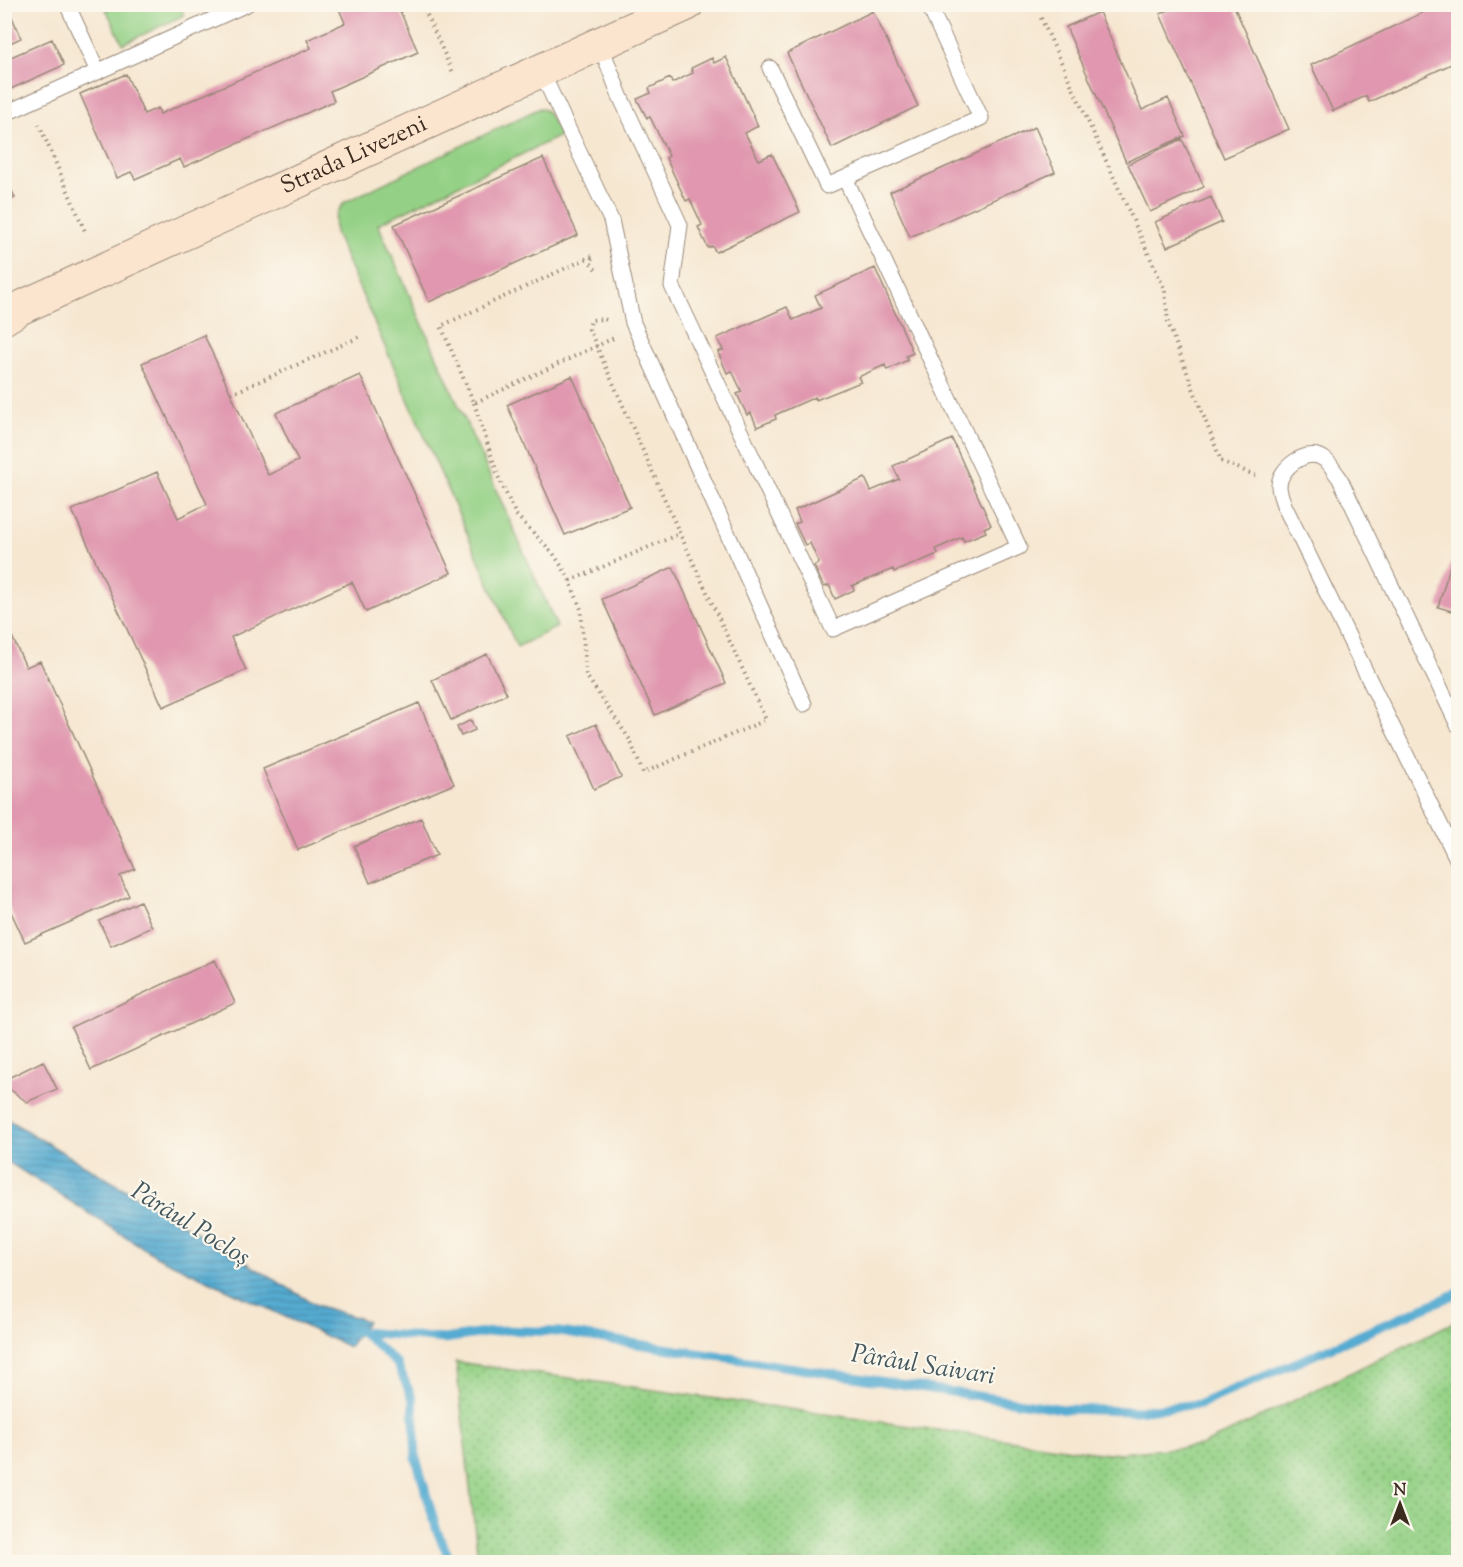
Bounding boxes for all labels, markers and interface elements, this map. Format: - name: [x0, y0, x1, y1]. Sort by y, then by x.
- street label: Strada Livezeni: [275, 108, 433, 204]
- water label: Pârâul Pocloș: [123, 1174, 257, 1276]
- water label: Pârâul Saivari: [848, 1336, 998, 1396]
- north arrow: [1370, 1474, 1430, 1534]
- text: N: [1394, 1480, 1407, 1503]

